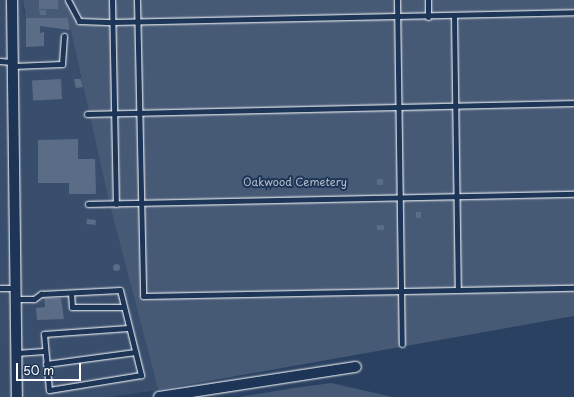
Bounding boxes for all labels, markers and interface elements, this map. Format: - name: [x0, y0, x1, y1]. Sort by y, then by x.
- park label: Oakwood Cemetery: [243, 175, 347, 189]
- scale bar: [18, 355, 83, 381]
- text: 50 m: [23, 361, 54, 379]

